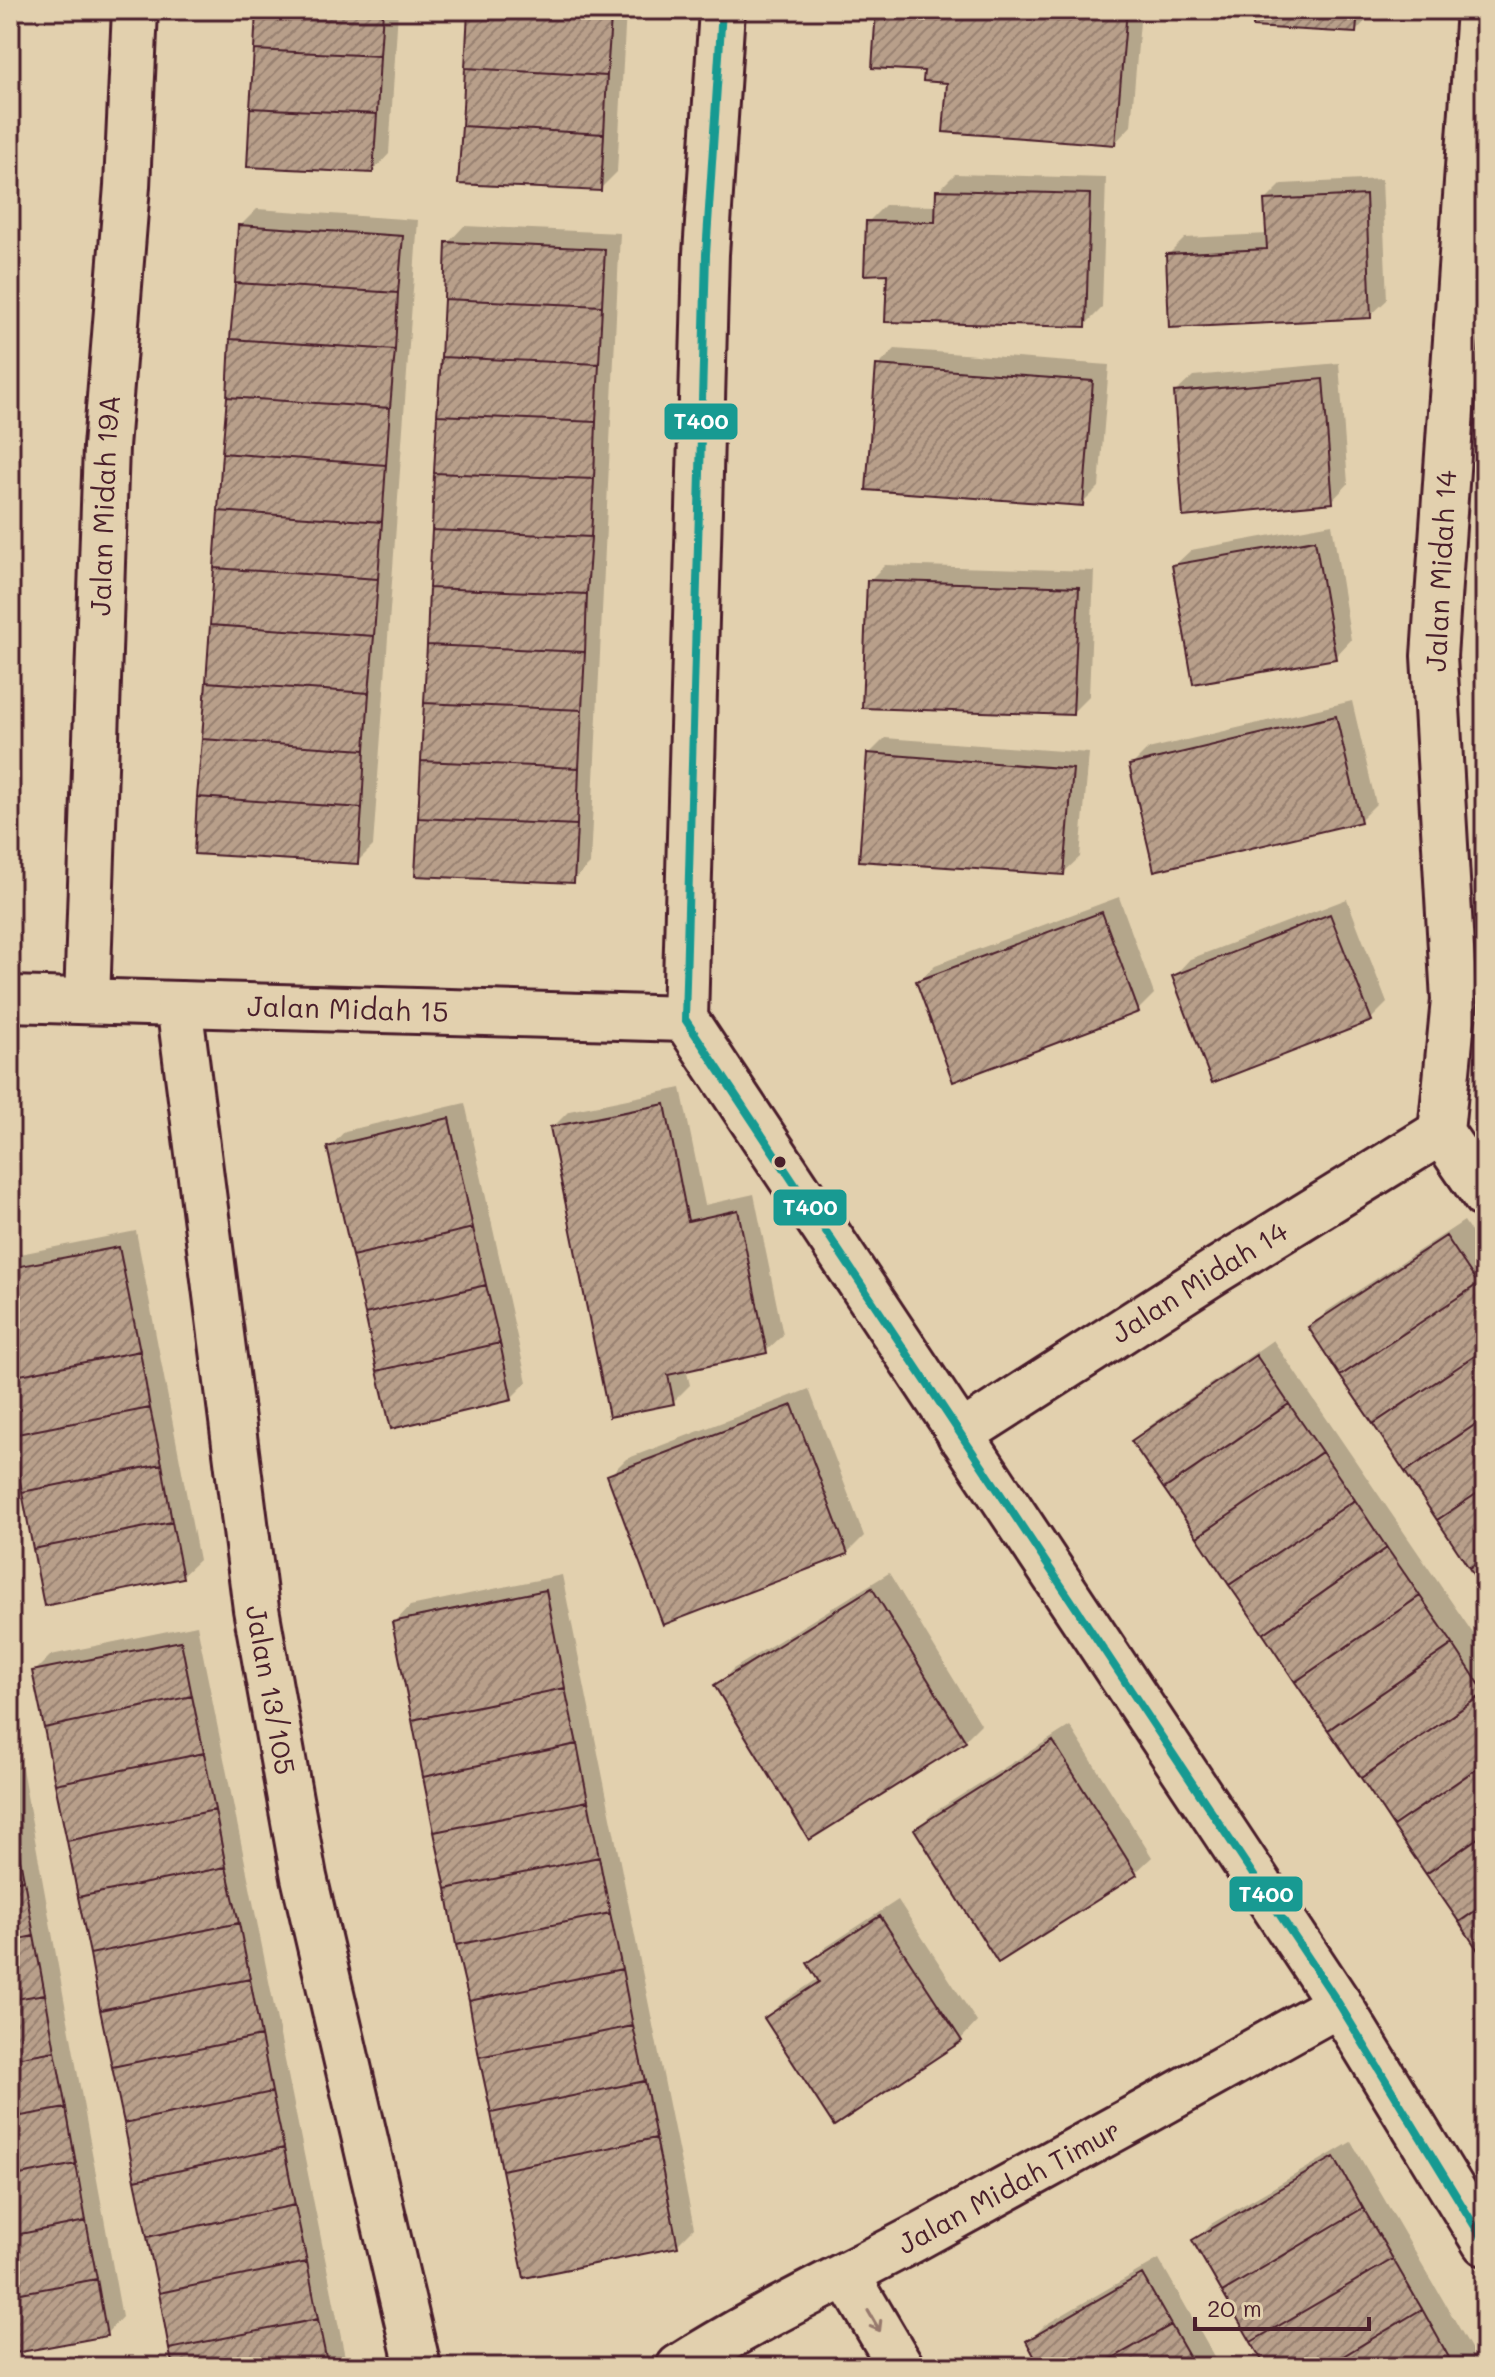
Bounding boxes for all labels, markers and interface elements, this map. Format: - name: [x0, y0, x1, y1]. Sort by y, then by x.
- street label: Jalan Midah 19A: [81, 393, 127, 616]
- line badge: T400: [663, 402, 739, 441]
- text: T400: [673, 406, 729, 435]
- street label: Jalan Midah 14: [1417, 469, 1463, 673]
- street label: Jalan Midah 15: [247, 987, 449, 1029]
- unlabelled marker: [772, 1154, 788, 1170]
- line badge: T400: [772, 1188, 848, 1227]
- text: T400: [782, 1192, 838, 1221]
- street label: Jalan Midah 14: [1104, 1212, 1294, 1350]
- street label: Jalan 13/105: [239, 1602, 304, 1777]
- line badge: T400: [1228, 1875, 1304, 1913]
- text: T400: [1238, 1879, 1294, 1908]
- street label: Jalan Midah Timur: [891, 2111, 1126, 2262]
- scale bar: [1195, 2281, 1369, 2331]
- text: 20 m: [1207, 2292, 1262, 2323]
- one-way arrow: [866, 2309, 882, 2332]

